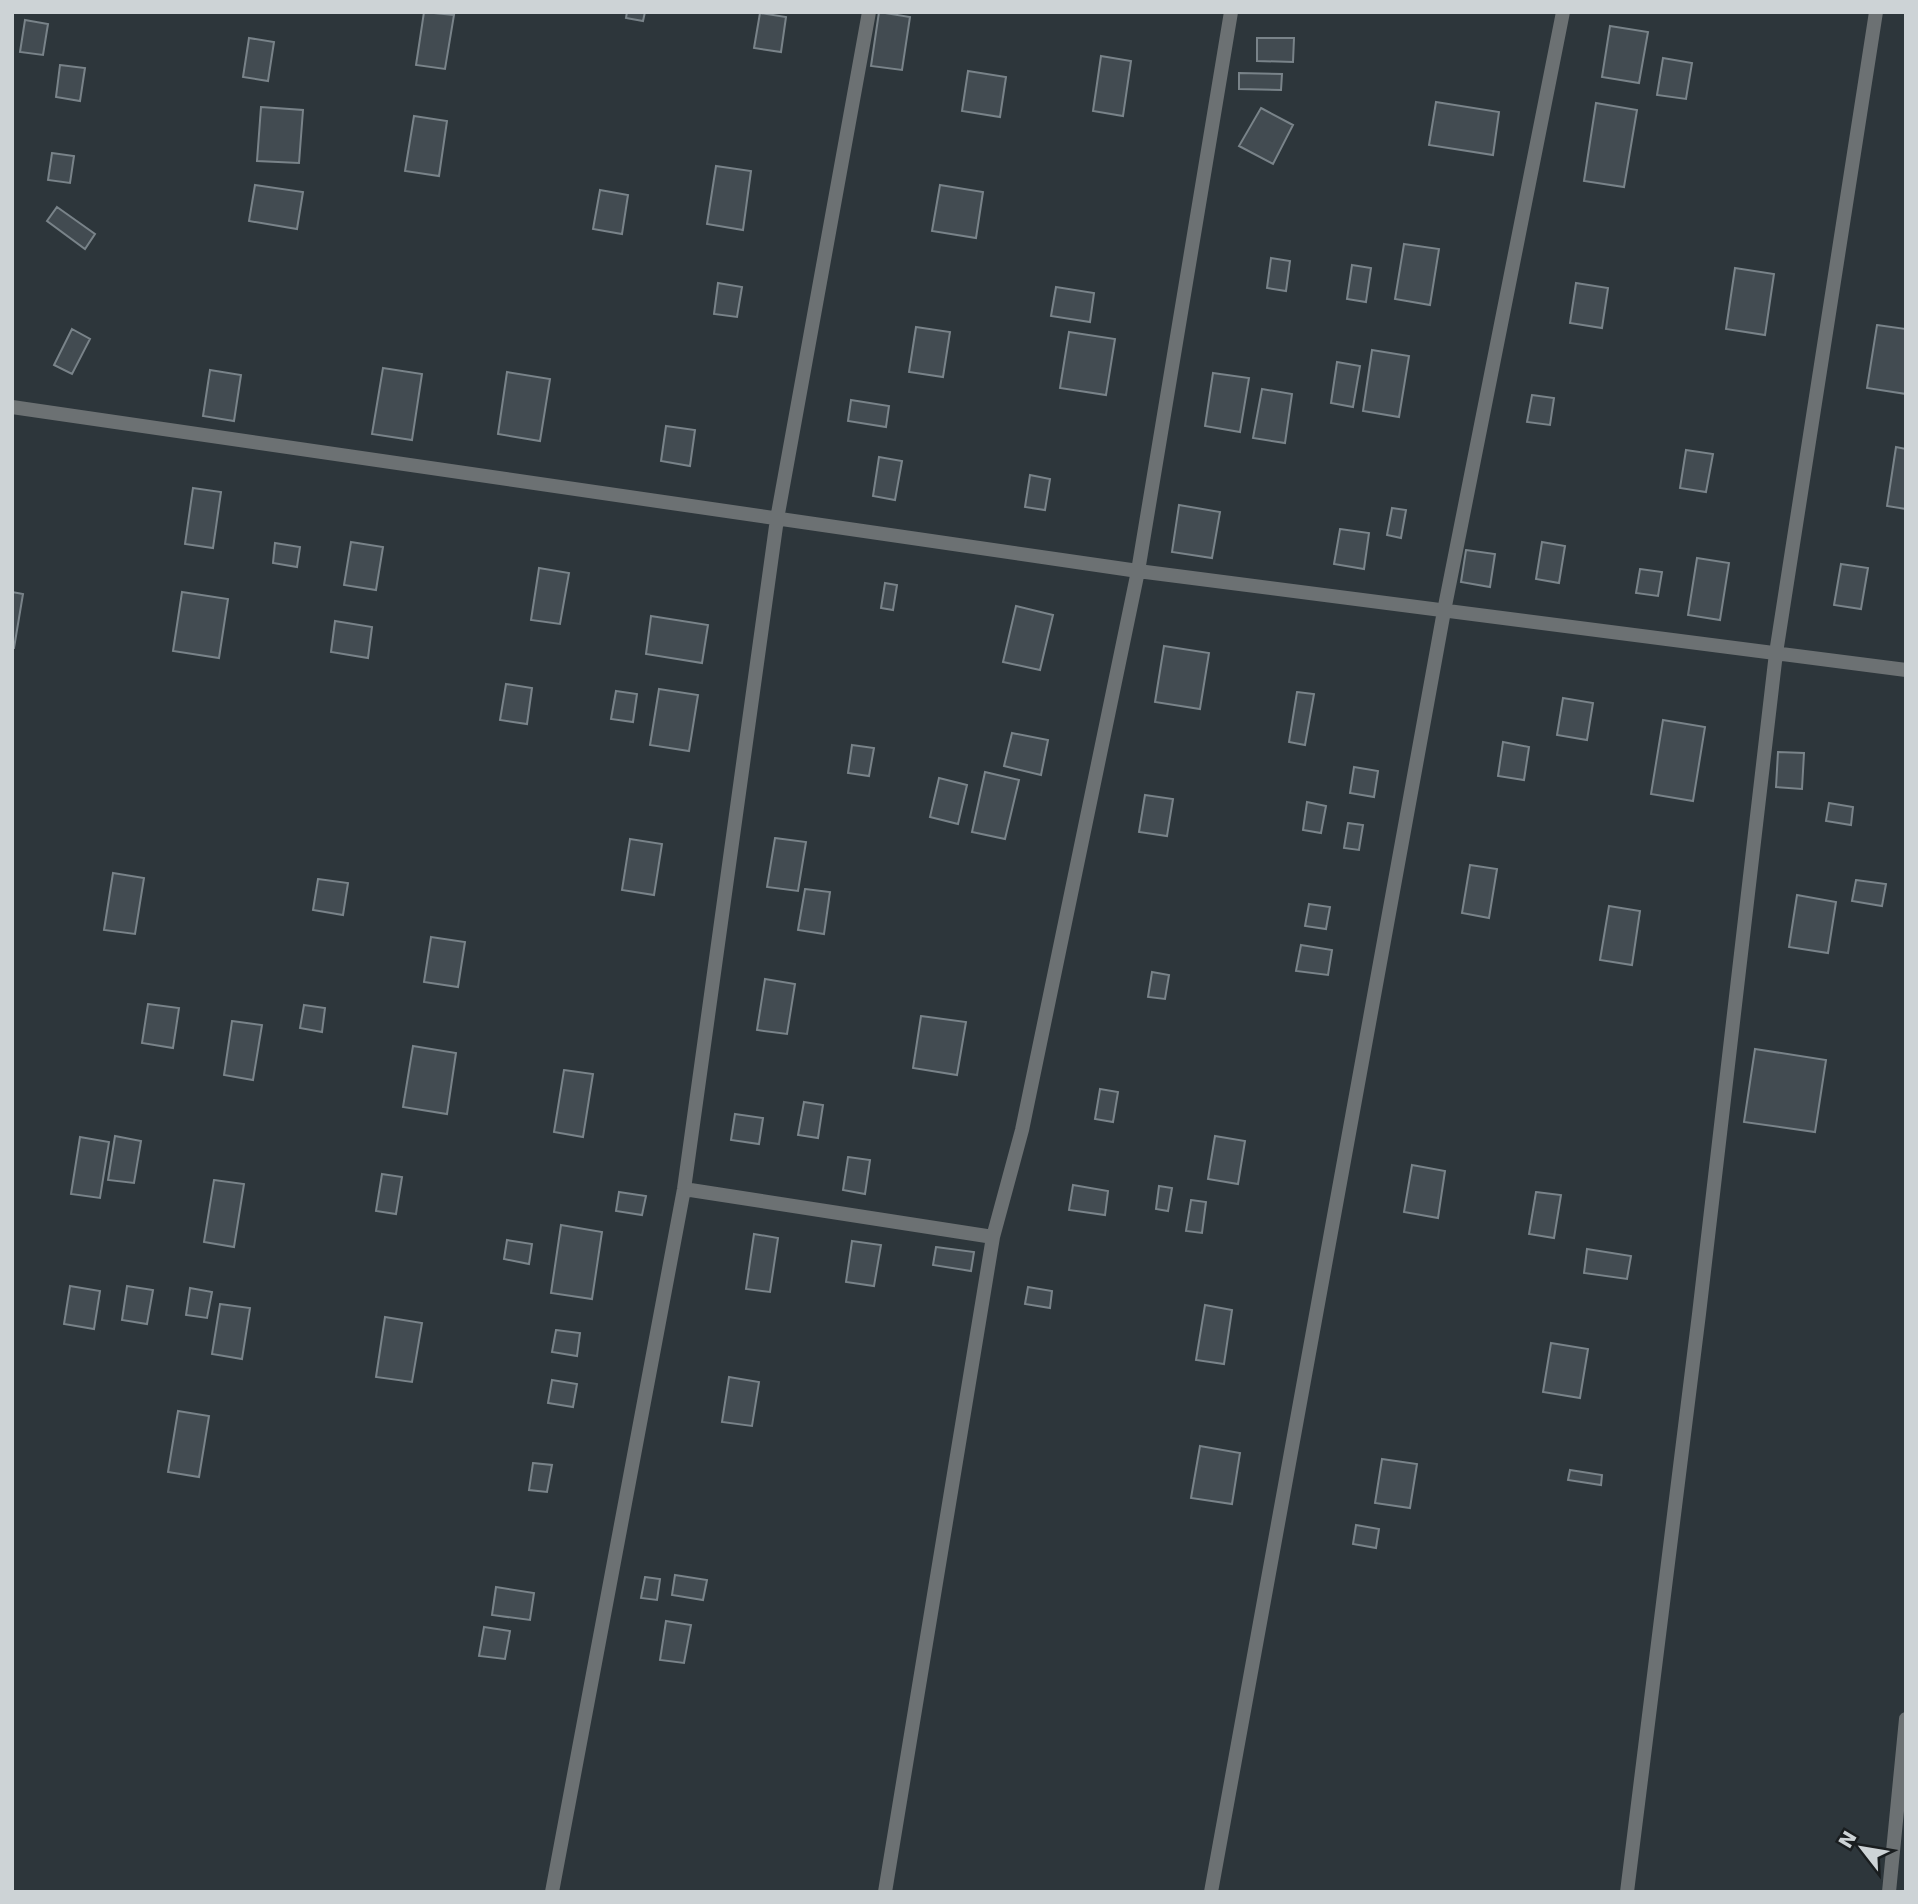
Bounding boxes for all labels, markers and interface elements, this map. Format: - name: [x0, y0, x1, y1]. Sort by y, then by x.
- north arrow: [1827, 1813, 1897, 1883]
- text: N: [1834, 1827, 1861, 1852]

